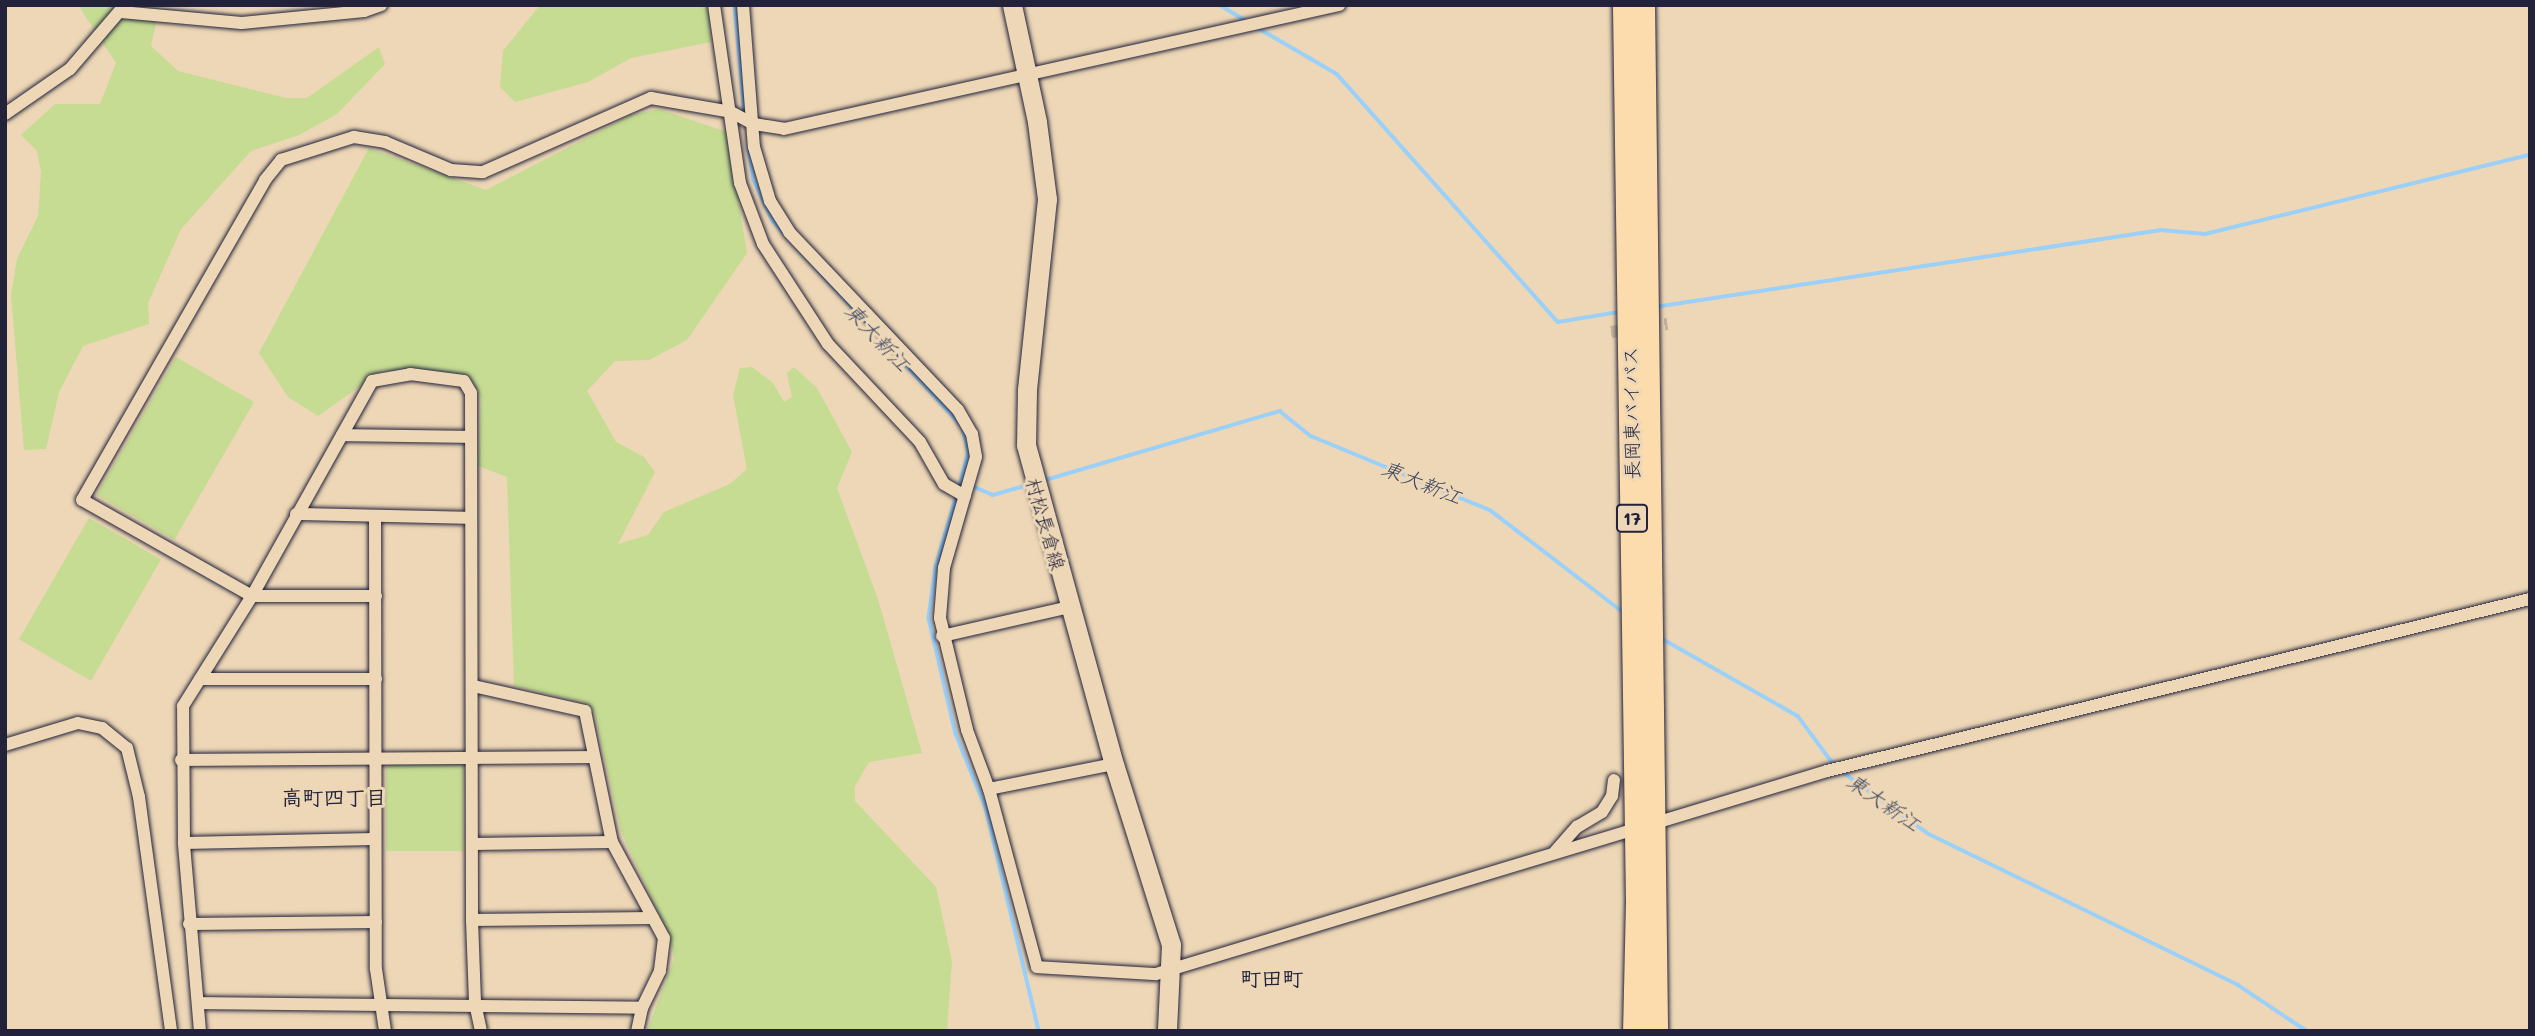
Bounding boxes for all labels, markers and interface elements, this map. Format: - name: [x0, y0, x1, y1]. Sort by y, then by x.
- water label: 東大新江: [840, 298, 916, 376]
- street label: 長岡東バイパス: [1618, 346, 1644, 480]
- water label: 東大新江: [1378, 455, 1466, 509]
- street label: 村松長倉線: [1022, 475, 1070, 573]
- road number: 17: [1614, 504, 1650, 532]
- water label: 東大新江: [1842, 768, 1926, 836]
- district label: 高町四丁目: [282, 784, 386, 810]
- district label: 町田町: [1241, 965, 1303, 991]

